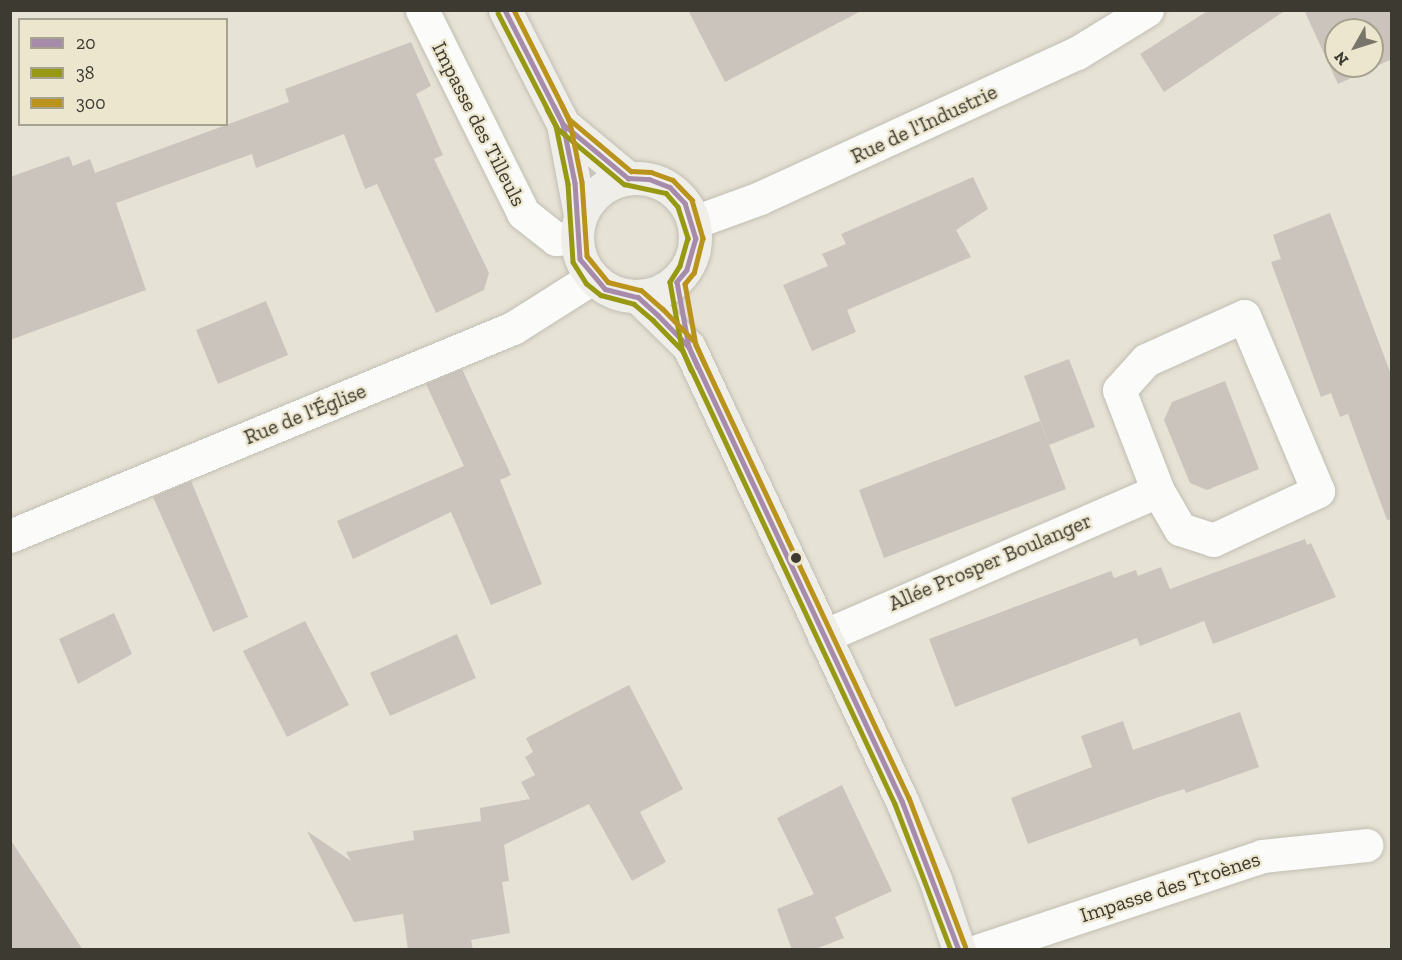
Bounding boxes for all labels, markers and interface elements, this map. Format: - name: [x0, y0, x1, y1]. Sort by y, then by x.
- legend: [18, 18, 228, 126]
- north arrow: [1324, 18, 1384, 78]
- text: 20: [76, 32, 96, 54]
- street label: Impasse des Tilleuls: [427, 37, 531, 211]
- text: N: [1330, 48, 1352, 69]
- text: 38: [76, 62, 95, 84]
- street label: Rue de l'Industrie: [847, 79, 1001, 169]
- text: 300: [76, 92, 106, 114]
- street label: Rue de l'Église: [240, 378, 370, 450]
- street label: Allée Prosper Boulanger: [885, 508, 1095, 616]
- unlabelled marker: [790, 552, 802, 564]
- street label: Impasse des Troènes: [1077, 846, 1263, 928]

